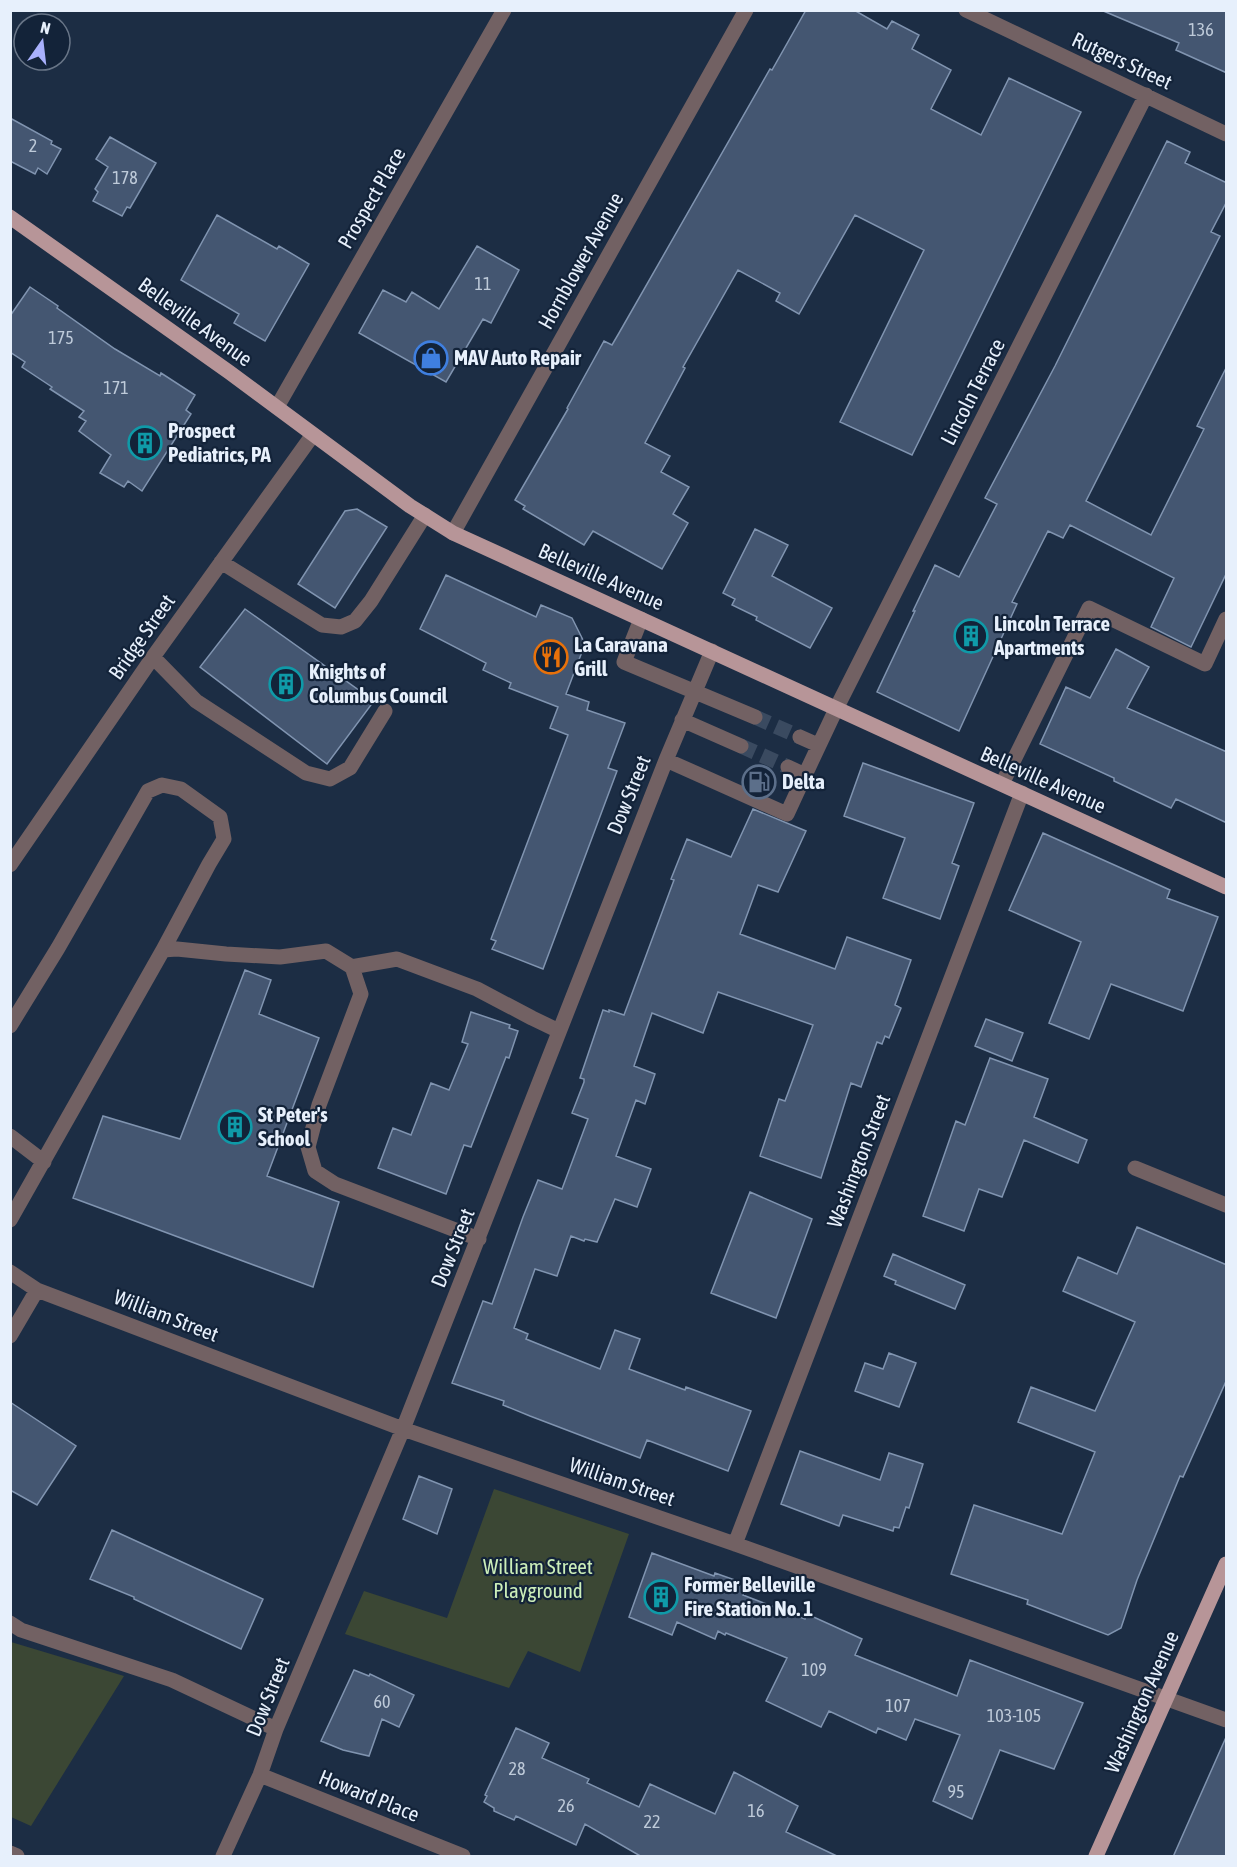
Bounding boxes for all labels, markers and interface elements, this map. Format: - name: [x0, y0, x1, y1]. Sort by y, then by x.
- north arrow: [12, 12, 72, 72]
- text: N: [39, 18, 52, 37]
- house number: 136: [1188, 19, 1214, 40]
- street label: Rutgers Street: [1069, 27, 1176, 94]
- house number: 2: [29, 135, 37, 156]
- street label: Prospect Place: [333, 143, 410, 252]
- house number: 178: [112, 167, 138, 188]
- street label: Hornblower Avenue: [533, 188, 628, 333]
- street label: Belleville Avenue: [134, 272, 257, 370]
- house number: 11: [475, 273, 491, 294]
- house number: 175: [48, 327, 74, 348]
- street label: Lincoln Terrace: [935, 334, 1009, 449]
- shop icon: MAV Auto Repair: [413, 340, 449, 376]
- place label: MAV Auto Repair: [454, 345, 582, 369]
- house number: 171: [103, 377, 129, 398]
- place label: Prospect Pediatrics, PA: [168, 418, 271, 466]
- building icon: Prospect Pediatrics, PA: [127, 425, 163, 461]
- street label: Belleville Avenue: [535, 538, 668, 614]
- street label: Bridge Street: [103, 589, 179, 683]
- place label: Lincoln Terrace Apartments: [993, 611, 1110, 659]
- building icon: Lincoln Terrace Apartments: [953, 618, 989, 654]
- place label: La Caravana Grill: [574, 632, 668, 680]
- restaurant icon: La Caravana Grill: [533, 639, 569, 675]
- place label: Knights of Columbus Council: [309, 659, 448, 707]
- building icon: Knights of Columbus Council: [268, 666, 304, 702]
- street label: Belleville Avenue: [977, 741, 1110, 817]
- street label: Dow Street: [601, 752, 655, 838]
- fuel station icon: Delta: [741, 764, 777, 800]
- place label: Delta: [782, 769, 825, 793]
- street label: Washington Street: [822, 1091, 895, 1231]
- place label: St Peter's School: [258, 1102, 328, 1150]
- building icon: St Peter's School: [217, 1109, 253, 1145]
- street label: Dow Street: [425, 1205, 479, 1291]
- street label: William Street: [111, 1284, 222, 1346]
- street label: William Street: [566, 1452, 678, 1510]
- park label: William Street Playground: [483, 1554, 593, 1602]
- place label: Former Belleville Fire Station No. 1: [684, 1572, 816, 1620]
- building icon: Former Belleville Fire Station No. 1: [643, 1579, 679, 1615]
- street label: Washington Avenue: [1099, 1627, 1183, 1776]
- street label: Dow Street: [240, 1654, 294, 1740]
- house number: 109: [801, 1659, 827, 1680]
- house number: 60: [374, 1691, 390, 1712]
- house number: 107: [885, 1695, 911, 1716]
- house number: 103-105: [987, 1705, 1041, 1726]
- house number: 28: [509, 1758, 525, 1779]
- street label: Howard Place: [316, 1764, 423, 1826]
- house number: 95: [948, 1781, 964, 1802]
- house number: 26: [558, 1795, 574, 1816]
- house number: 16: [748, 1800, 764, 1821]
- house number: 22: [644, 1811, 660, 1832]

